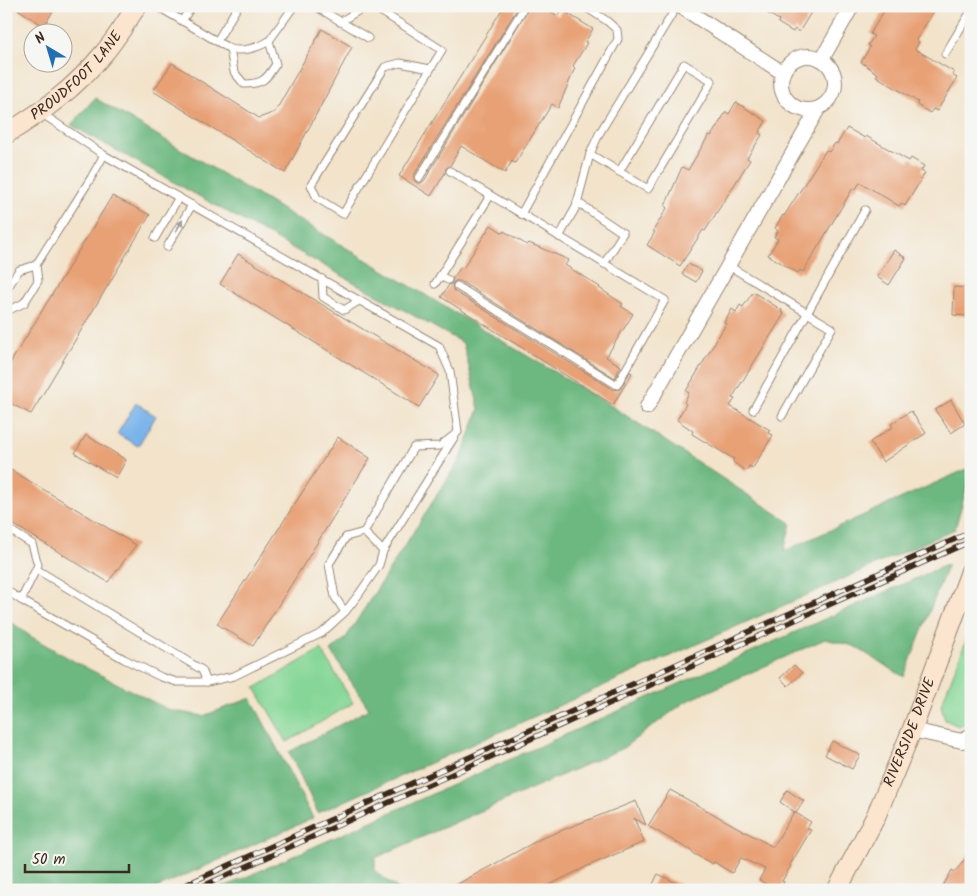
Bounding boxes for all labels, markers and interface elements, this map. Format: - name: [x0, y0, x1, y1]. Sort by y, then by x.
- north arrow: [22, 22, 72, 72]
- street label: PROUDFOOT LANE: [26, 25, 124, 123]
- one-way arrow: [175, 219, 184, 232]
- street label: RIVERSIDE DRIVE: [877, 673, 943, 791]
- scale bar: [25, 841, 129, 873]
- text: 50 m: [32, 848, 66, 872]

